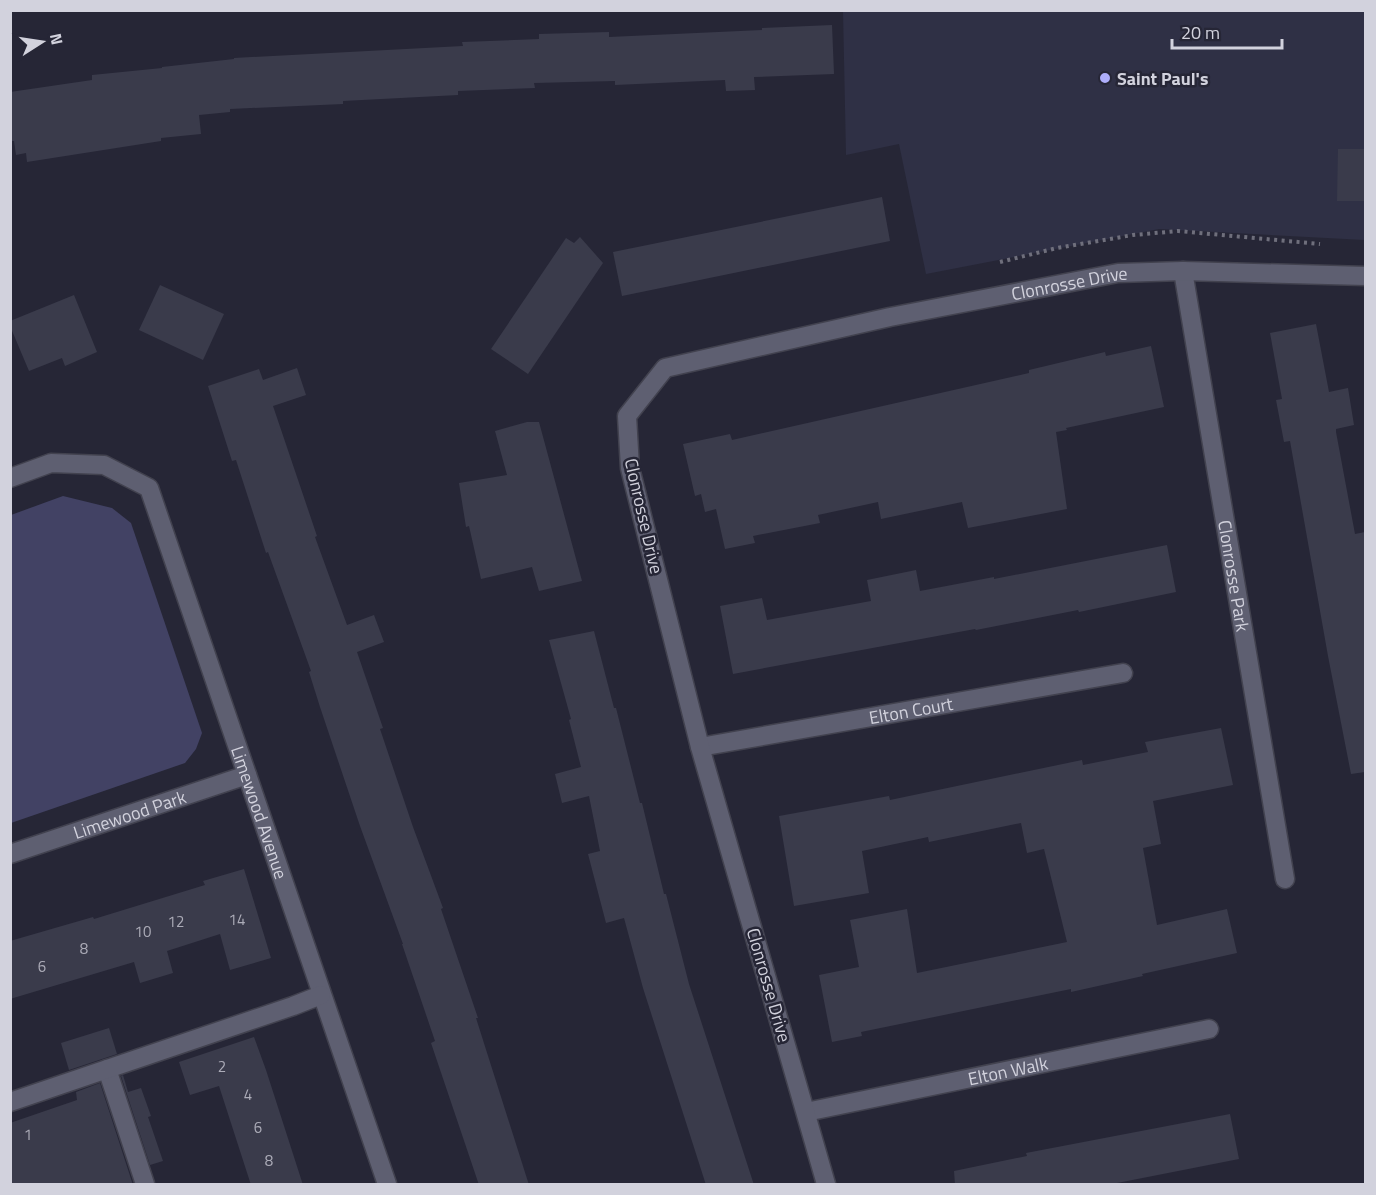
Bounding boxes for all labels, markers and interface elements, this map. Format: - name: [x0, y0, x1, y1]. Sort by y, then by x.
- north arrow: [12, 12, 72, 72]
- scale bar: [1172, 12, 1282, 50]
- text: 20 m: [1181, 19, 1220, 46]
- text: N: [44, 31, 70, 47]
- place label: Saint Paul's: [1117, 65, 1208, 92]
- marker: Saint Paul's: [1098, 71, 1112, 85]
- street label: Clonrosse Drive: [1009, 259, 1128, 307]
- street label: Clonrosse Drive: [618, 456, 670, 576]
- street label: Clonrosse Park: [1211, 518, 1257, 634]
- street label: Elton Court: [867, 689, 956, 731]
- street label: Limewood Avenue: [225, 742, 295, 883]
- street label: Limewood Park: [70, 783, 190, 846]
- house number: 14: [229, 908, 245, 931]
- house number: 12: [168, 910, 184, 933]
- house number: 10: [135, 920, 151, 943]
- street label: Clonrosse Drive: [740, 925, 798, 1045]
- house number: 8: [80, 937, 88, 960]
- house number: 6: [38, 955, 46, 978]
- street label: Elton Walk: [965, 1049, 1051, 1092]
- house number: 2: [218, 1055, 226, 1078]
- house number: 4: [244, 1083, 252, 1106]
- house number: 6: [254, 1116, 262, 1139]
- house number: 1: [24, 1123, 32, 1146]
- house number: 8: [265, 1149, 273, 1172]

